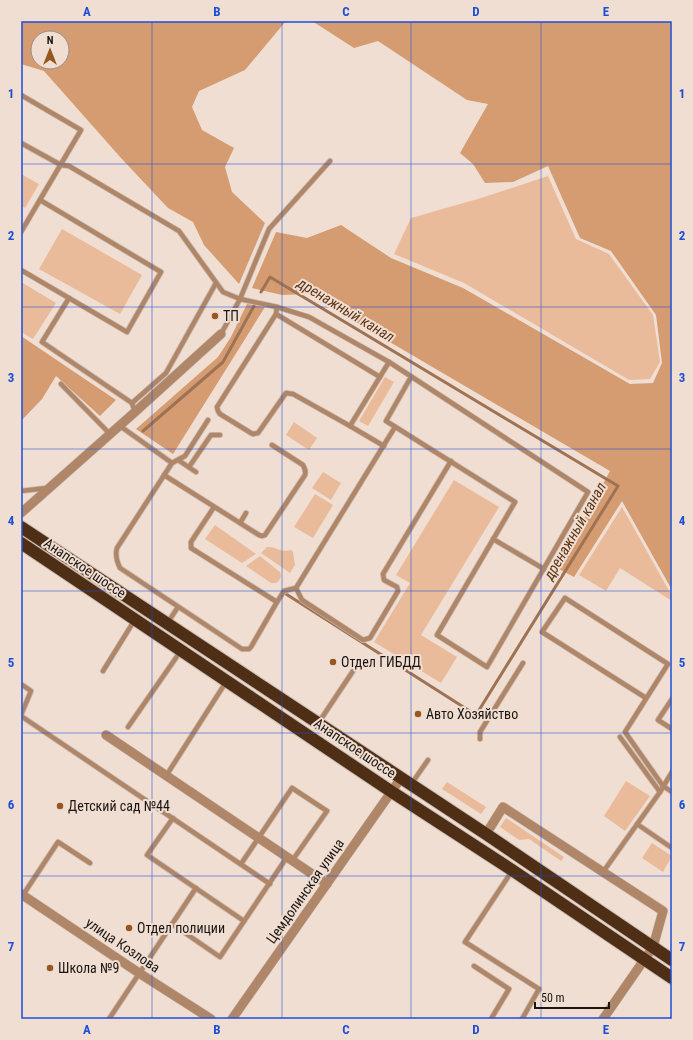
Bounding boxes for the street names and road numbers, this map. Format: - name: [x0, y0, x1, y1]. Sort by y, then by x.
- street label: Анапское шоссе: [41, 535, 129, 602]
- street label: Анапское шоссе: [311, 715, 399, 782]
- street label: Цемдолинская улица: [263, 836, 347, 946]
- street label: улица Козлова: [83, 914, 163, 976]

